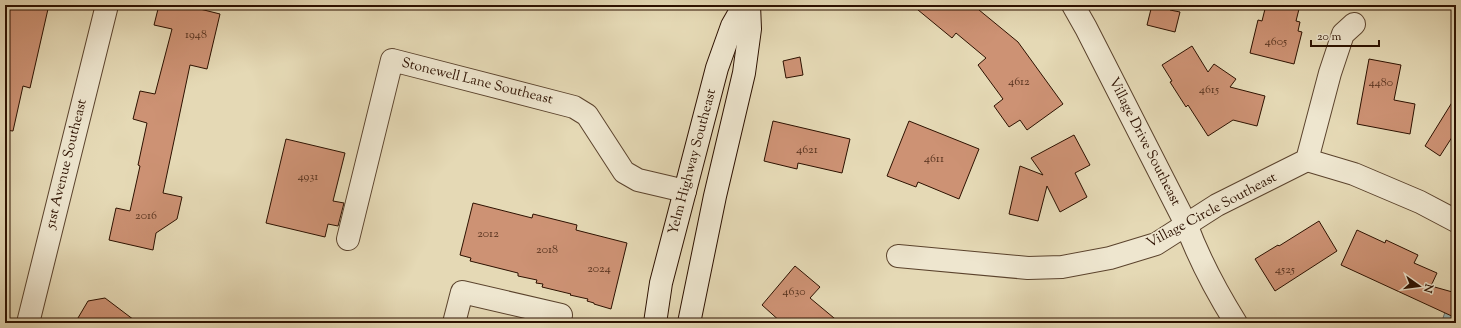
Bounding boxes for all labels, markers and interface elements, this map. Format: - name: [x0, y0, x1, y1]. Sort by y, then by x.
- scale bar: [1311, 22, 1379, 48]
- house number: 1948: [185, 26, 207, 44]
- text: 20 m: [1317, 28, 1342, 46]
- house number: 4605: [1265, 33, 1287, 51]
- street label: Stonewell Lane Southeast: [399, 54, 555, 111]
- house number: 4612: [1008, 73, 1030, 91]
- street label: Village Drive Southeast: [1103, 74, 1185, 210]
- house number: 4480: [1369, 74, 1393, 92]
- house number: 4615: [1199, 81, 1219, 99]
- street label: Yelm Highway Southeast: [664, 87, 722, 237]
- street label: 51st Avenue Southeast: [41, 97, 93, 232]
- house number: 4621: [796, 141, 818, 159]
- house number: 4611: [924, 150, 944, 168]
- house number: 4931: [298, 168, 318, 186]
- street label: Village Circle Southeast: [1143, 168, 1281, 254]
- house number: 2016: [135, 207, 157, 225]
- house number: 2012: [477, 225, 499, 243]
- house number: 2018: [536, 241, 558, 259]
- house number: 2024: [587, 260, 611, 278]
- house number: 4525: [1275, 261, 1295, 279]
- north arrow: [1399, 266, 1439, 306]
- text: N: [1419, 281, 1437, 295]
- house number: 4630: [783, 283, 806, 301]

